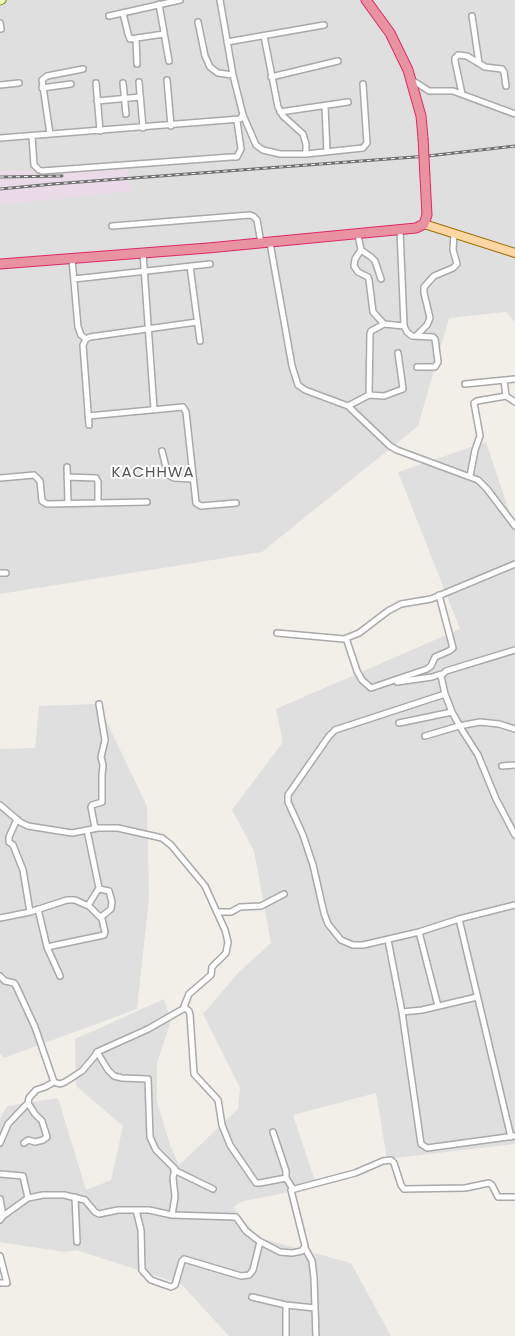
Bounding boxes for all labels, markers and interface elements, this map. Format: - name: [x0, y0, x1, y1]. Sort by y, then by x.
- district label: KACHHWA: [111, 464, 195, 482]

